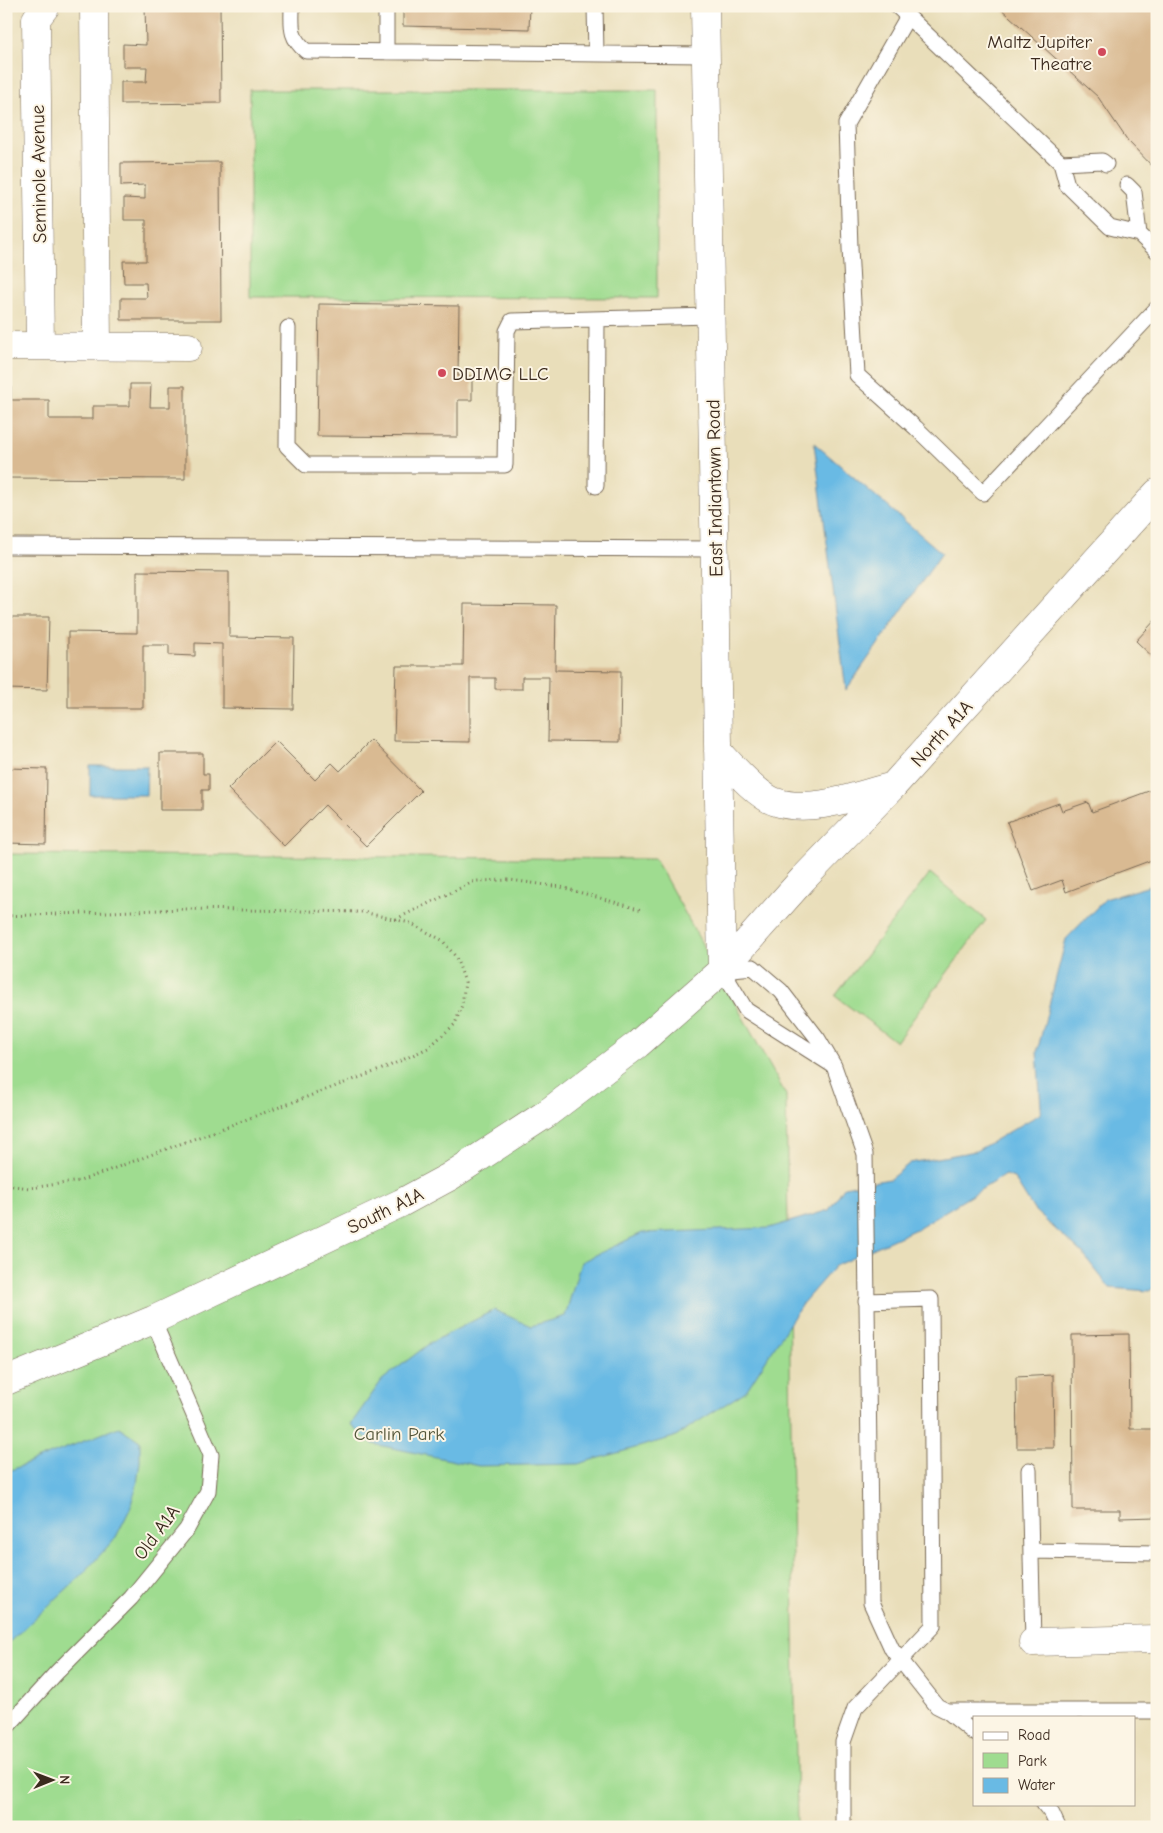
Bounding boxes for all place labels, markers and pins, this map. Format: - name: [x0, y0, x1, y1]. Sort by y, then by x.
- place label: Maltz Jupiter Theatre: [987, 31, 1092, 75]
- marker: Maltz Jupiter Theatre: [1096, 46, 1108, 58]
- place label: DDIMG LLC: [452, 363, 549, 385]
- marker: DDIMG LLC: [436, 367, 448, 379]

